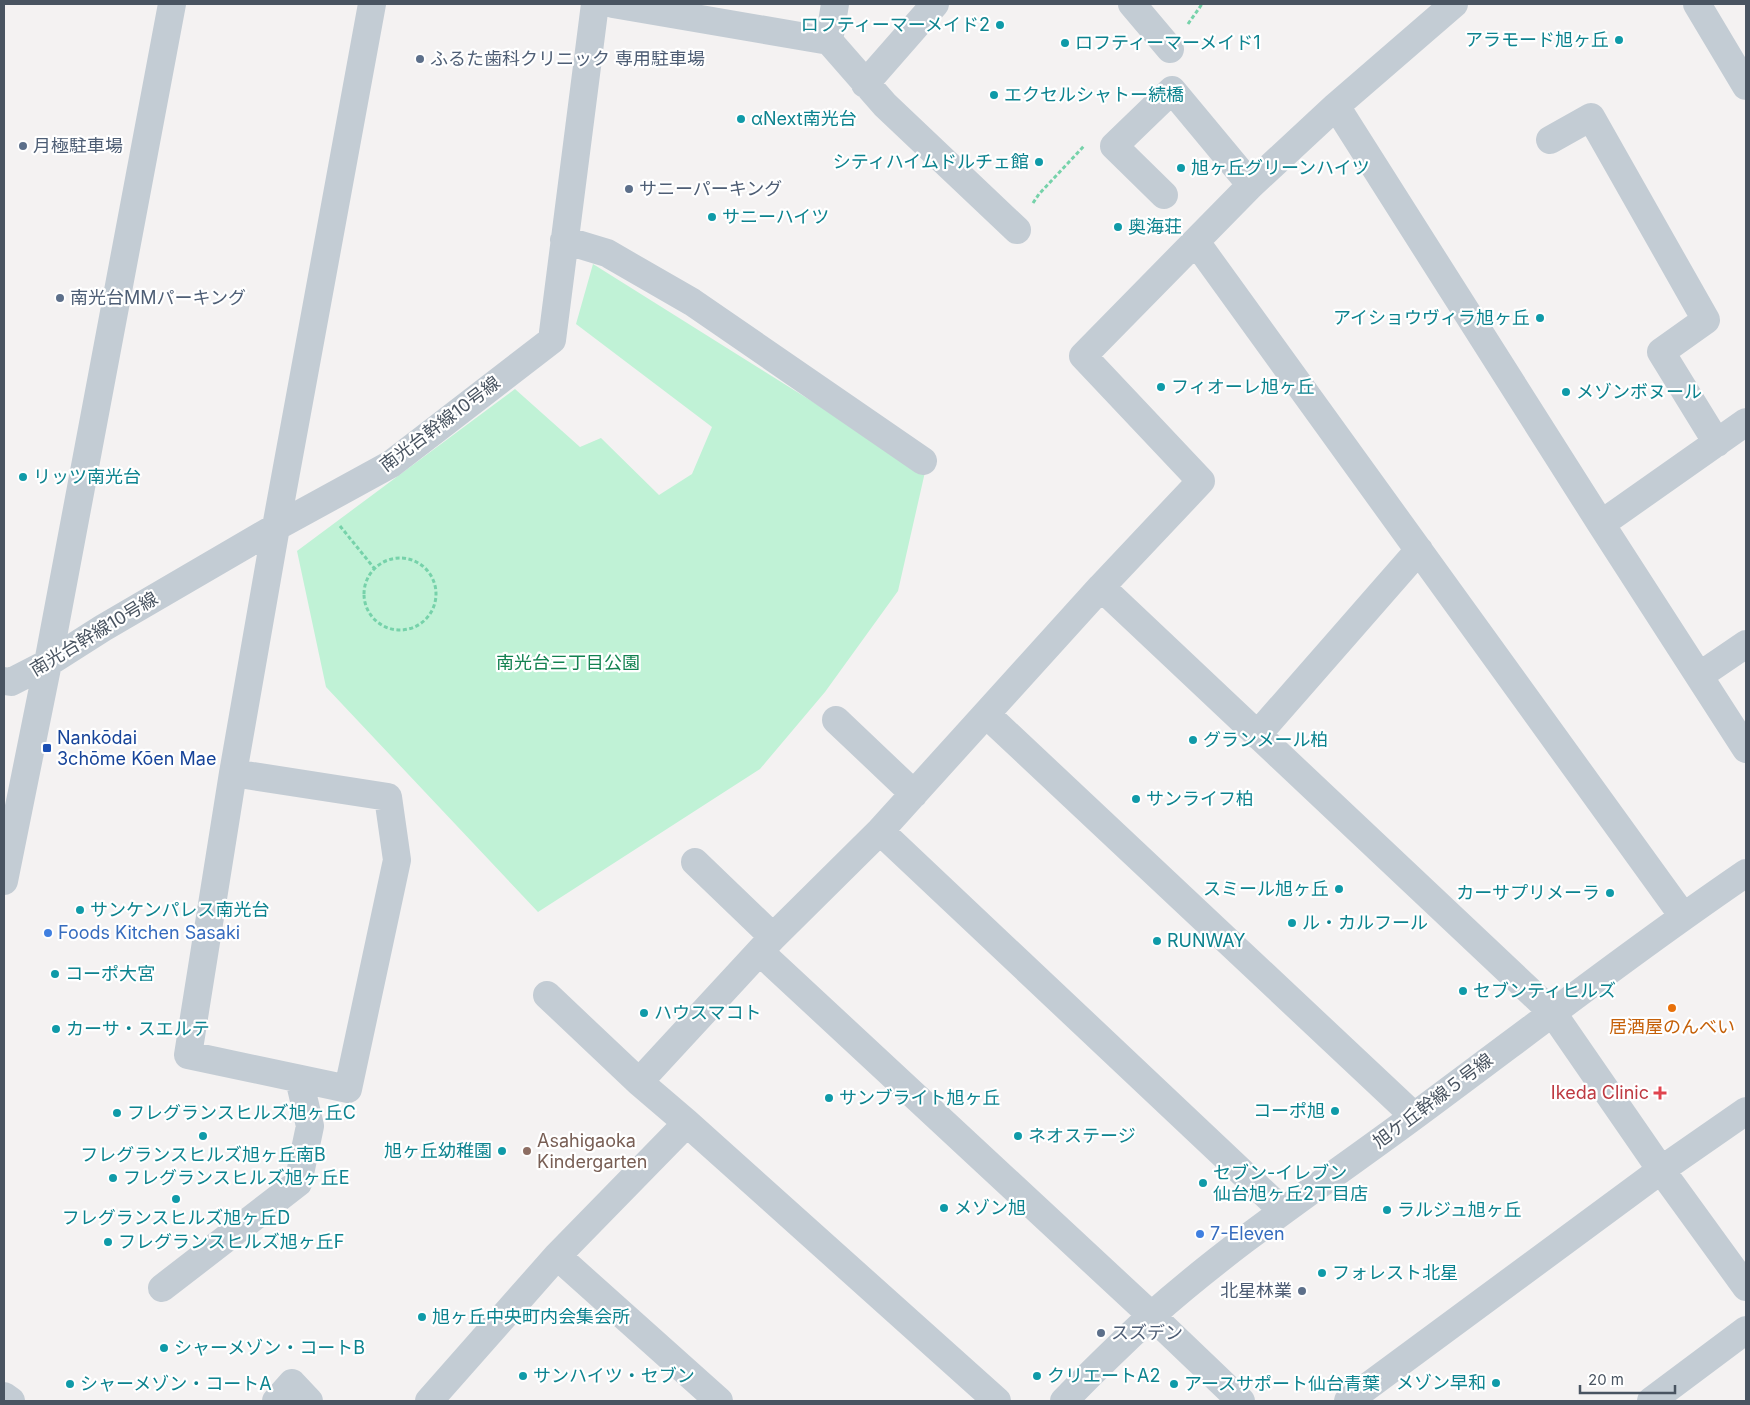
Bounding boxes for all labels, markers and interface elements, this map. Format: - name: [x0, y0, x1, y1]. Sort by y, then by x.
- place label: ロフティーマーメイド2: [801, 14, 990, 35]
- marker: ロフティーマーメイド2: [994, 19, 1006, 31]
- place label: アラモード旭ヶ丘: [1465, 29, 1609, 50]
- place label: ロフティーマーメイド1: [1075, 32, 1261, 53]
- marker: アラモード旭ヶ丘: [1613, 34, 1625, 46]
- marker: ロフティーマーメイド1: [1059, 37, 1071, 49]
- place label: ふるた歯科クリニック 専用駐車場: [430, 48, 705, 69]
- marker: ふるた歯科クリニック 専用駐車場: [414, 53, 426, 65]
- place label: エクセルシャトー続橋: [1004, 84, 1184, 105]
- marker: エクセルシャトー続橋: [988, 89, 1000, 101]
- place label: αNext南光台: [751, 108, 857, 129]
- marker: αNext南光台: [735, 113, 747, 125]
- place label: 月極駐車場: [33, 135, 123, 156]
- marker: 月極駐車場: [17, 140, 29, 152]
- place label: シティハイムドルチェ館: [833, 151, 1029, 172]
- marker: シティハイムドルチェ館: [1033, 156, 1045, 168]
- place label: 旭ヶ丘グリーンハイツ: [1191, 157, 1370, 178]
- marker: 旭ヶ丘グリーンハイツ: [1175, 162, 1187, 174]
- place label: サニーパーキング: [639, 178, 782, 199]
- marker: サニーパーキング: [623, 183, 635, 195]
- place label: サニーハイツ: [722, 206, 829, 227]
- marker: サニーハイツ: [706, 211, 718, 223]
- place label: 奥海荘: [1128, 216, 1182, 237]
- marker: 奥海荘: [1112, 221, 1124, 233]
- place label: 南光台MMパーキング: [70, 287, 246, 308]
- marker: 南光台MMパーキング: [54, 292, 66, 304]
- place label: アイショウヴィラ旭ヶ丘: [1333, 307, 1530, 328]
- marker: アイショウヴィラ旭ヶ丘: [1534, 312, 1546, 324]
- street label: 南光台幹線10号線: [376, 372, 504, 476]
- place label: フィオーレ旭ヶ丘: [1171, 376, 1315, 397]
- marker: フィオーレ旭ヶ丘: [1155, 381, 1167, 393]
- place label: メゾンボヌール: [1576, 381, 1702, 402]
- marker: メゾンボヌール: [1560, 386, 1572, 398]
- place label: リッツ南光台: [33, 466, 141, 487]
- marker: リッツ南光台: [17, 471, 29, 483]
- street label: 南光台幹線10号線: [26, 587, 161, 680]
- park label: 南光台三丁目公園: [496, 652, 640, 673]
- place label: Nankōdai 3chōme Kōen Mae: [57, 727, 216, 769]
- place label: グランメール柏: [1203, 729, 1328, 750]
- marker: グランメール柏: [1187, 734, 1199, 746]
- marker: Nankōdai 3chōme Kōen Mae: [41, 742, 53, 754]
- place label: サンライフ柏: [1146, 788, 1254, 809]
- marker: サンライフ柏: [1130, 793, 1142, 805]
- place label: スミール旭ヶ丘: [1203, 878, 1329, 899]
- place label: カーサプリメーラ: [1456, 882, 1600, 903]
- marker: スミール旭ヶ丘: [1333, 883, 1345, 895]
- marker: カーサプリメーラ: [1604, 887, 1616, 899]
- place label: サンケンパレス南光台: [90, 899, 269, 920]
- marker: サンケンパレス南光台: [74, 904, 86, 916]
- place label: ル・カルフール: [1302, 912, 1428, 933]
- marker: ル・カルフール: [1286, 917, 1298, 929]
- place label: Foods Kitchen Sasaki: [58, 922, 240, 943]
- marker: Foods Kitchen Sasaki: [42, 927, 54, 939]
- place label: RUNWAY: [1167, 930, 1246, 951]
- marker: RUNWAY: [1151, 935, 1163, 947]
- place label: コーポ大宮: [65, 963, 155, 984]
- marker: コーポ大宮: [49, 968, 61, 980]
- place label: セブンティヒルズ: [1473, 980, 1616, 1001]
- marker: セブンティヒルズ: [1457, 985, 1469, 997]
- place label: ハウスマコト: [654, 1002, 761, 1023]
- marker: 居酒屋のんべい: [1666, 1002, 1678, 1014]
- marker: ハウスマコト: [638, 1007, 650, 1019]
- place label: 居酒屋のんべい: [1609, 1016, 1735, 1037]
- place label: カーサ・スエルテ: [66, 1018, 210, 1039]
- marker: カーサ・スエルテ: [50, 1023, 62, 1035]
- street label: 旭ケ丘幹線５号線: [1369, 1049, 1497, 1152]
- place label: Ikeda Clinic: [1551, 1082, 1649, 1103]
- marker: Ikeda Clinic: [1653, 1086, 1667, 1100]
- place label: サンブライト旭ヶ丘: [839, 1087, 1000, 1108]
- marker: サンブライト旭ヶ丘: [823, 1092, 835, 1104]
- place label: コーポ旭: [1253, 1100, 1325, 1121]
- place label: フレグランスヒルズ旭ヶ丘C: [127, 1102, 356, 1123]
- marker: コーポ旭: [1329, 1105, 1341, 1117]
- marker: フレグランスヒルズ旭ヶ丘C: [111, 1107, 123, 1119]
- place label: ネオステージ: [1028, 1125, 1136, 1146]
- marker: フレグランスヒルズ旭ヶ丘南B: [197, 1130, 209, 1142]
- place label: Asahigaoka Kindergarten: [537, 1130, 647, 1172]
- marker: ネオステージ: [1012, 1130, 1024, 1142]
- place label: 旭ヶ丘幼稚園: [384, 1140, 492, 1161]
- place label: フレグランスヒルズ旭ヶ丘南B: [80, 1144, 326, 1165]
- marker: 旭ヶ丘幼稚園: [496, 1145, 508, 1157]
- marker: Asahigaoka Kindergarten: [521, 1145, 533, 1157]
- place label: セブン-イレブン 仙台旭ヶ丘2丁目店: [1213, 1162, 1368, 1204]
- place label: フレグランスヒルズ旭ヶ丘E: [123, 1167, 349, 1188]
- marker: フレグランスヒルズ旭ヶ丘E: [107, 1172, 119, 1184]
- marker: セブン-イレブン 仙台旭ヶ丘2丁目店: [1197, 1177, 1209, 1189]
- marker: フレグランスヒルズ旭ヶ丘D: [170, 1193, 182, 1205]
- place label: メゾン旭: [954, 1197, 1026, 1218]
- place label: ラルジュ旭ヶ丘: [1397, 1199, 1522, 1220]
- marker: メゾン旭: [938, 1202, 950, 1214]
- marker: ラルジュ旭ヶ丘: [1381, 1204, 1393, 1216]
- place label: フレグランスヒルズ旭ヶ丘D: [62, 1207, 290, 1228]
- place label: 7-Eleven: [1210, 1223, 1285, 1244]
- marker: 7-Eleven: [1194, 1228, 1206, 1240]
- place label: フレグランスヒルズ旭ヶ丘F: [118, 1231, 344, 1252]
- marker: フレグランスヒルズ旭ヶ丘F: [102, 1236, 114, 1248]
- place label: フォレスト北星: [1332, 1262, 1458, 1283]
- marker: フォレスト北星: [1316, 1267, 1328, 1279]
- place label: 北星林業: [1220, 1280, 1292, 1301]
- marker: 北星林業: [1296, 1285, 1308, 1297]
- place label: 旭ヶ丘中央町内会集会所: [432, 1306, 630, 1327]
- marker: 旭ヶ丘中央町内会集会所: [416, 1311, 428, 1323]
- place label: スズデン: [1111, 1322, 1183, 1343]
- marker: スズデン: [1095, 1327, 1107, 1339]
- place label: シャーメゾン・コートB: [174, 1337, 365, 1358]
- marker: シャーメゾン・コートB: [158, 1342, 170, 1354]
- scale bar: [1580, 1362, 1675, 1394]
- place label: サンハイツ・セブン: [533, 1365, 695, 1386]
- place label: クリエートA2: [1047, 1365, 1160, 1386]
- marker: サンハイツ・セブン: [517, 1370, 529, 1382]
- marker: クリエートA2: [1031, 1370, 1043, 1382]
- text: 20 m: [1588, 1370, 1624, 1389]
- place label: メゾン早和: [1396, 1372, 1486, 1393]
- place label: シャーメゾン・コートA: [80, 1373, 272, 1394]
- place label: アースサポート仙台青葉: [1184, 1373, 1380, 1394]
- marker: メゾン早和: [1490, 1377, 1502, 1389]
- marker: シャーメゾン・コートA: [64, 1378, 76, 1390]
- marker: アースサポート仙台青葉: [1168, 1378, 1180, 1390]

